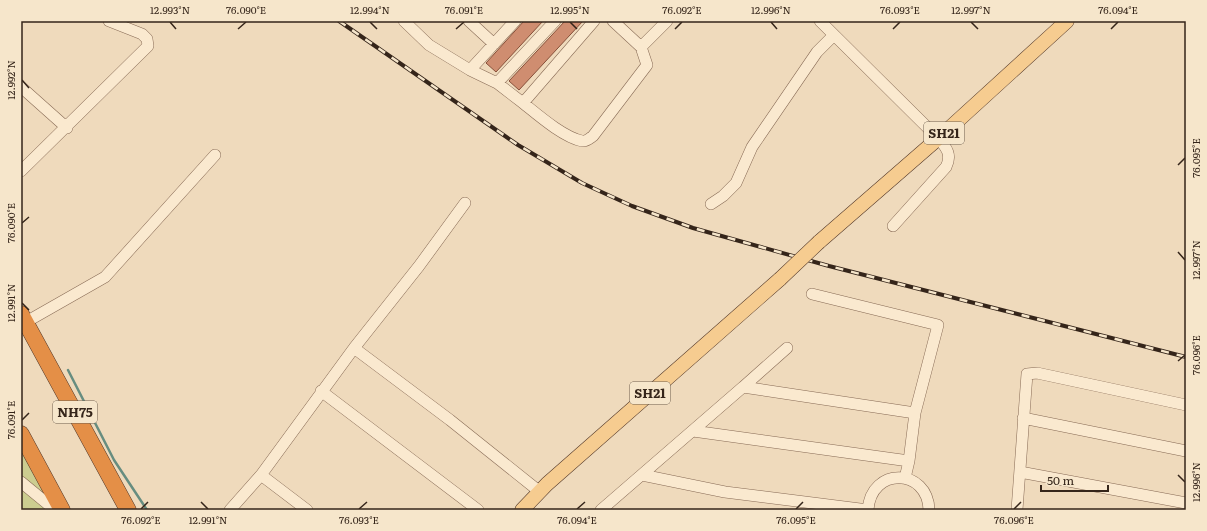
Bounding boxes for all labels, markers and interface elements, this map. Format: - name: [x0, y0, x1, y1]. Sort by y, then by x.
- text: 12.993°N: [150, 2, 190, 17]
- text: 76.090°E: [226, 2, 266, 17]
- text: 12.994°N: [350, 2, 390, 17]
- text: 76.091°E: [445, 2, 483, 17]
- text: 12.995°N: [550, 2, 590, 17]
- text: 76.092°E: [662, 2, 702, 17]
- text: 12.996°N: [751, 2, 791, 17]
- text: 76.093°E: [880, 2, 920, 17]
- text: 12.997°N: [951, 2, 991, 17]
- text: 76.094°E: [1098, 2, 1138, 17]
- text: 12.992°N: [3, 60, 18, 100]
- road number: SH21: [924, 122, 964, 144]
- text: 76.095°E: [1188, 138, 1203, 178]
- text: 76.090°E: [3, 203, 18, 243]
- text: 12.997°N: [1188, 240, 1203, 280]
- text: 12.991°N: [3, 284, 18, 322]
- text: 76.096°E: [1188, 335, 1203, 375]
- road number: SH21: [630, 382, 670, 404]
- text: 76.091°E: [3, 401, 18, 439]
- road number: NH75: [53, 401, 97, 423]
- text: 12.996°N: [1188, 462, 1203, 502]
- scale bar: [1041, 467, 1108, 493]
- text: 50 m: [1047, 471, 1074, 489]
- text: 76.092°E: [121, 512, 161, 527]
- text: 12.991°N: [189, 512, 227, 527]
- text: 76.093°E: [339, 512, 379, 527]
- text: 76.094°E: [557, 512, 597, 527]
- text: 76.095°E: [776, 512, 816, 527]
- text: 76.096°E: [994, 512, 1034, 527]

